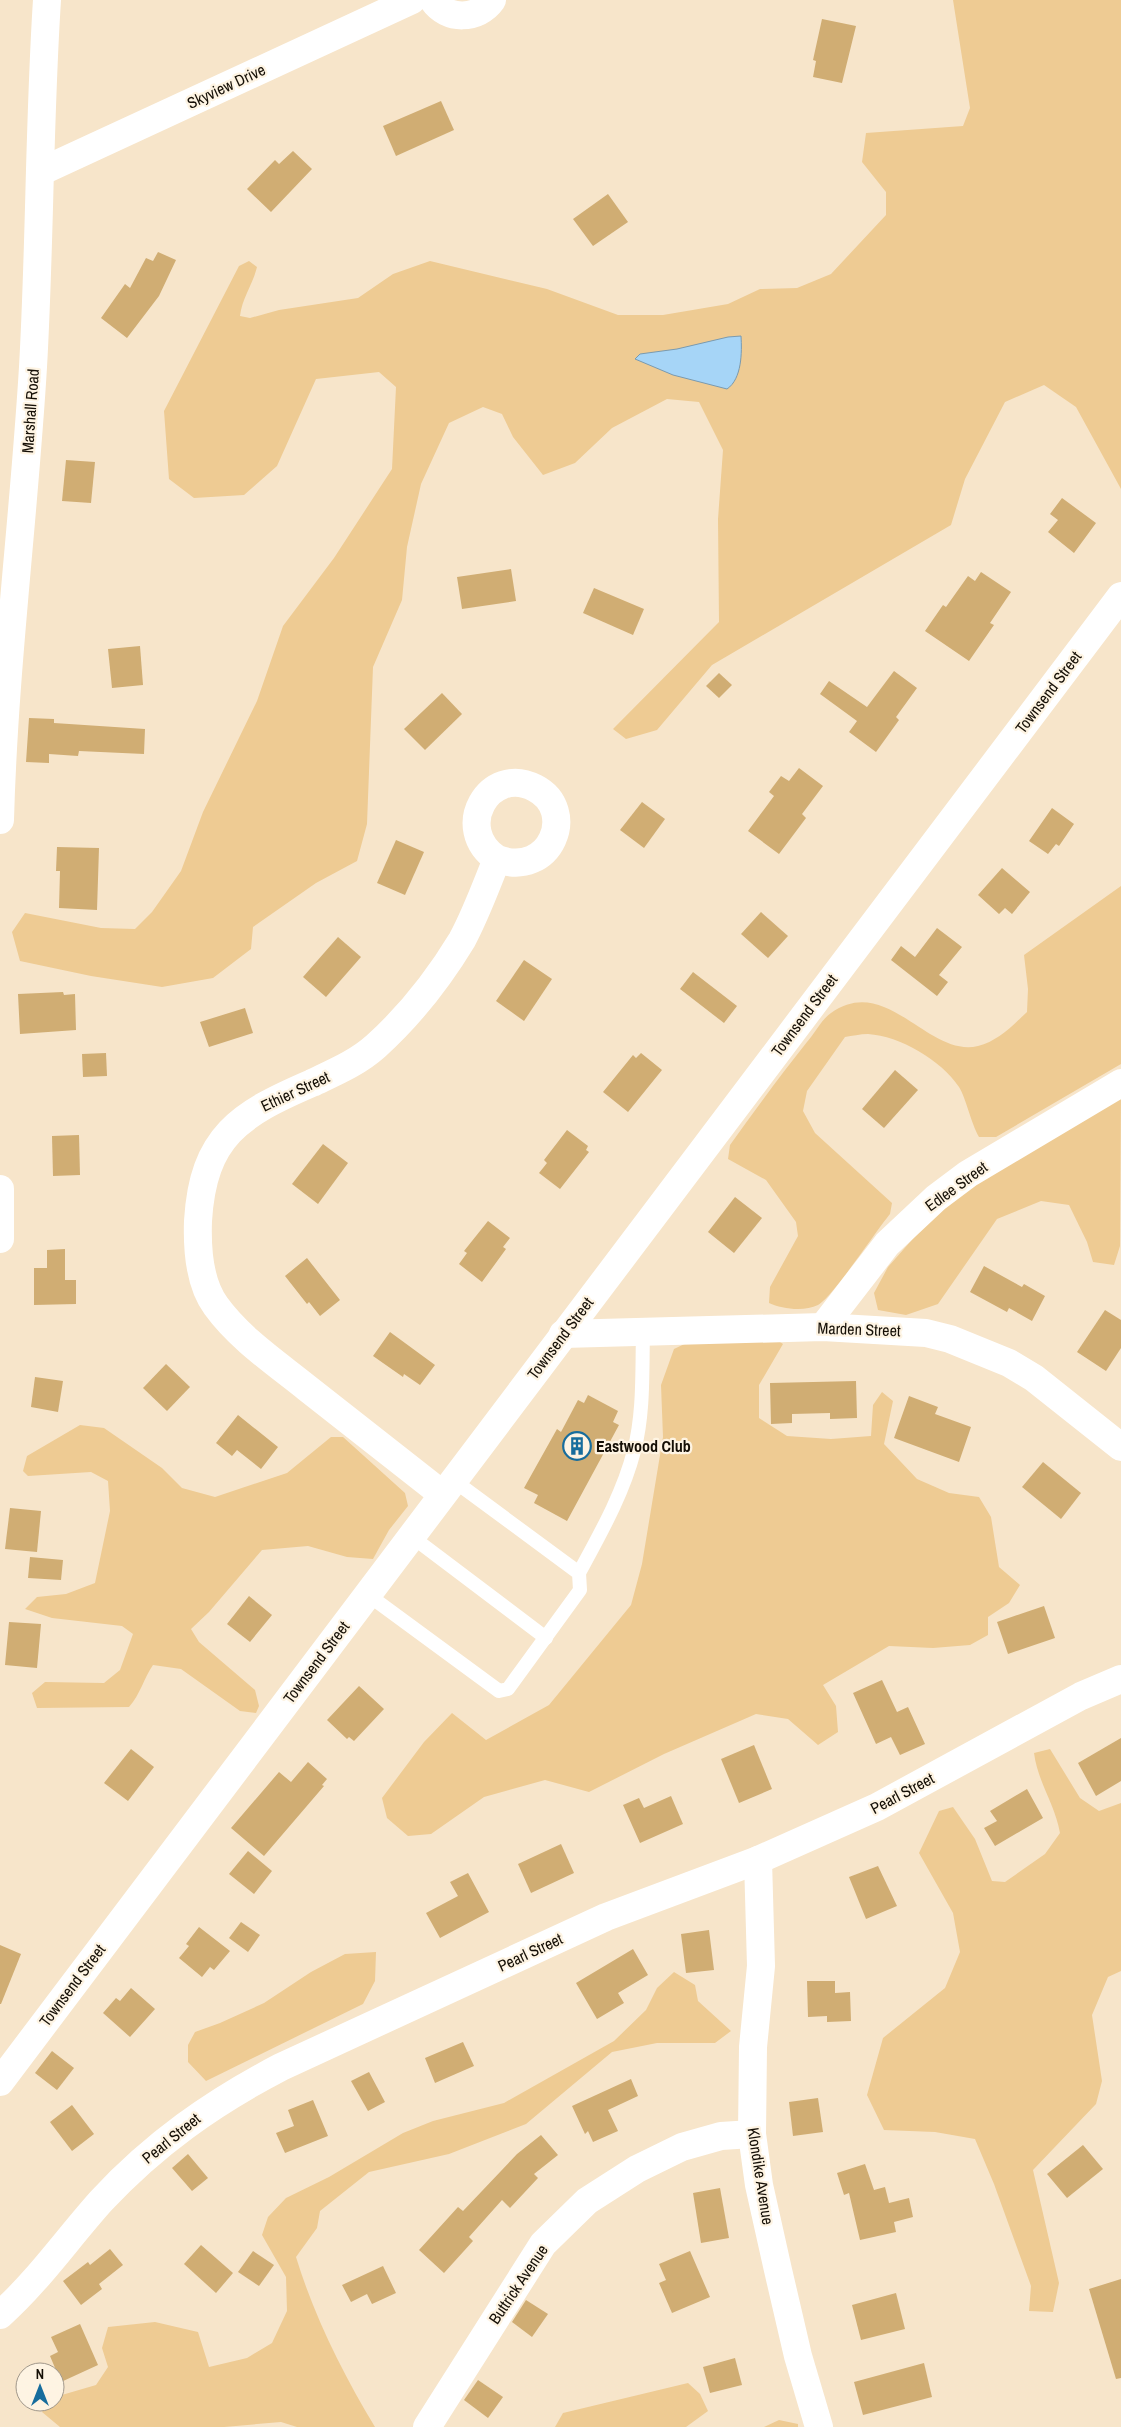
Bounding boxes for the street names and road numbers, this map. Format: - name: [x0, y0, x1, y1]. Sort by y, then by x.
- street label: Skyview Drive: [183, 58, 269, 114]
- street label: Marshall Road: [16, 368, 44, 454]
- street label: Townsend Street: [1010, 646, 1086, 738]
- street label: Townsend Street: [766, 969, 842, 1061]
- street label: Ethier Street: [257, 1065, 333, 1117]
- street label: Edlee Street: [920, 1156, 992, 1216]
- street label: Townsend Street: [522, 1292, 598, 1384]
- street label: Marden Street: [817, 1317, 901, 1341]
- street label: Townsend Street: [278, 1616, 354, 1708]
- street label: Pearl Street: [866, 1767, 938, 1819]
- street label: Pearl Street: [494, 1927, 566, 1977]
- street label: Townsend Street: [34, 1939, 110, 2031]
- street label: Pearl Street: [137, 2107, 205, 2168]
- street label: Klondike Avenue: [742, 2126, 780, 2226]
- street label: Buttrick Avenue: [483, 2240, 553, 2328]

